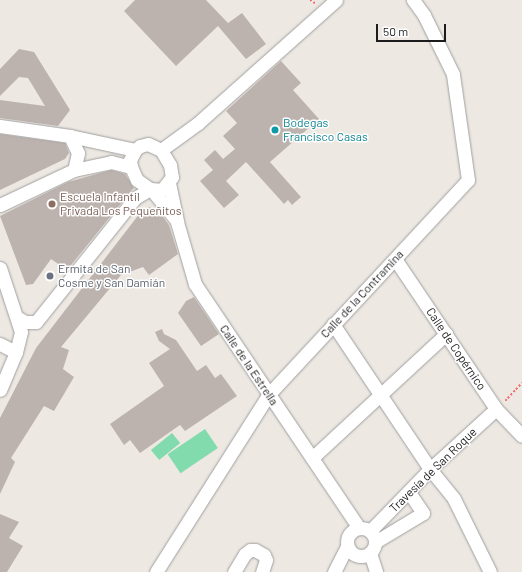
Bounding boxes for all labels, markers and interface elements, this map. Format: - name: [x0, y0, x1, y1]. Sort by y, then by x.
- scale bar: [378, 16, 448, 42]
- text: 50 m: [383, 24, 408, 38]
- place label: Bodegas Francisco Casas: [283, 116, 368, 144]
- marker: Bodegas Francisco Casas: [270, 125, 280, 135]
- place label: Escuela Infantil Privada Los Pequeñitos: [60, 190, 182, 218]
- marker: Escuela Infantil Privada Los Pequeñitos: [47, 199, 57, 209]
- street label: Calle de la Contramina: [318, 247, 406, 341]
- place label: Ermita de San Cosme y San Damián: [58, 262, 165, 290]
- marker: Ermita de San Cosme y San Damián: [45, 271, 55, 281]
- street label: Calle de Copérnico: [423, 305, 489, 393]
- street label: Calle de la Estrella: [217, 322, 281, 408]
- street label: Travesía de San Roque: [386, 425, 480, 515]

